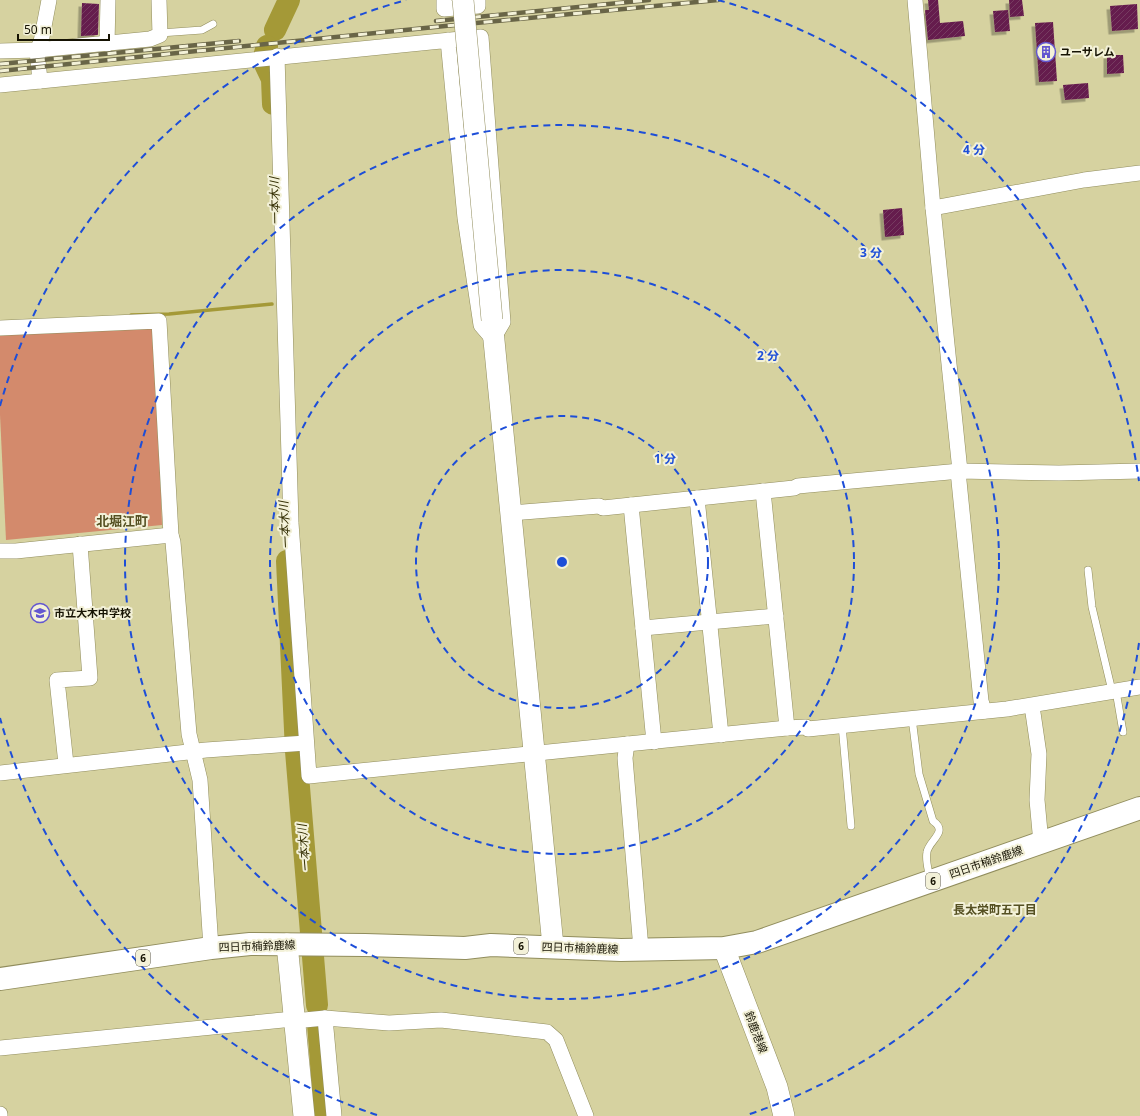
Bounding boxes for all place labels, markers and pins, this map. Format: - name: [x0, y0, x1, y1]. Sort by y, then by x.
- building icon: ユーサレム: [1035, 41, 1057, 63]
- place label: ユーサレム: [1060, 44, 1115, 59]
- centre of rings: [555, 555, 569, 569]
- school or university icon: 市立大木中学校: [29, 602, 51, 624]
- place label: 市立大木中学校: [54, 605, 131, 620]

